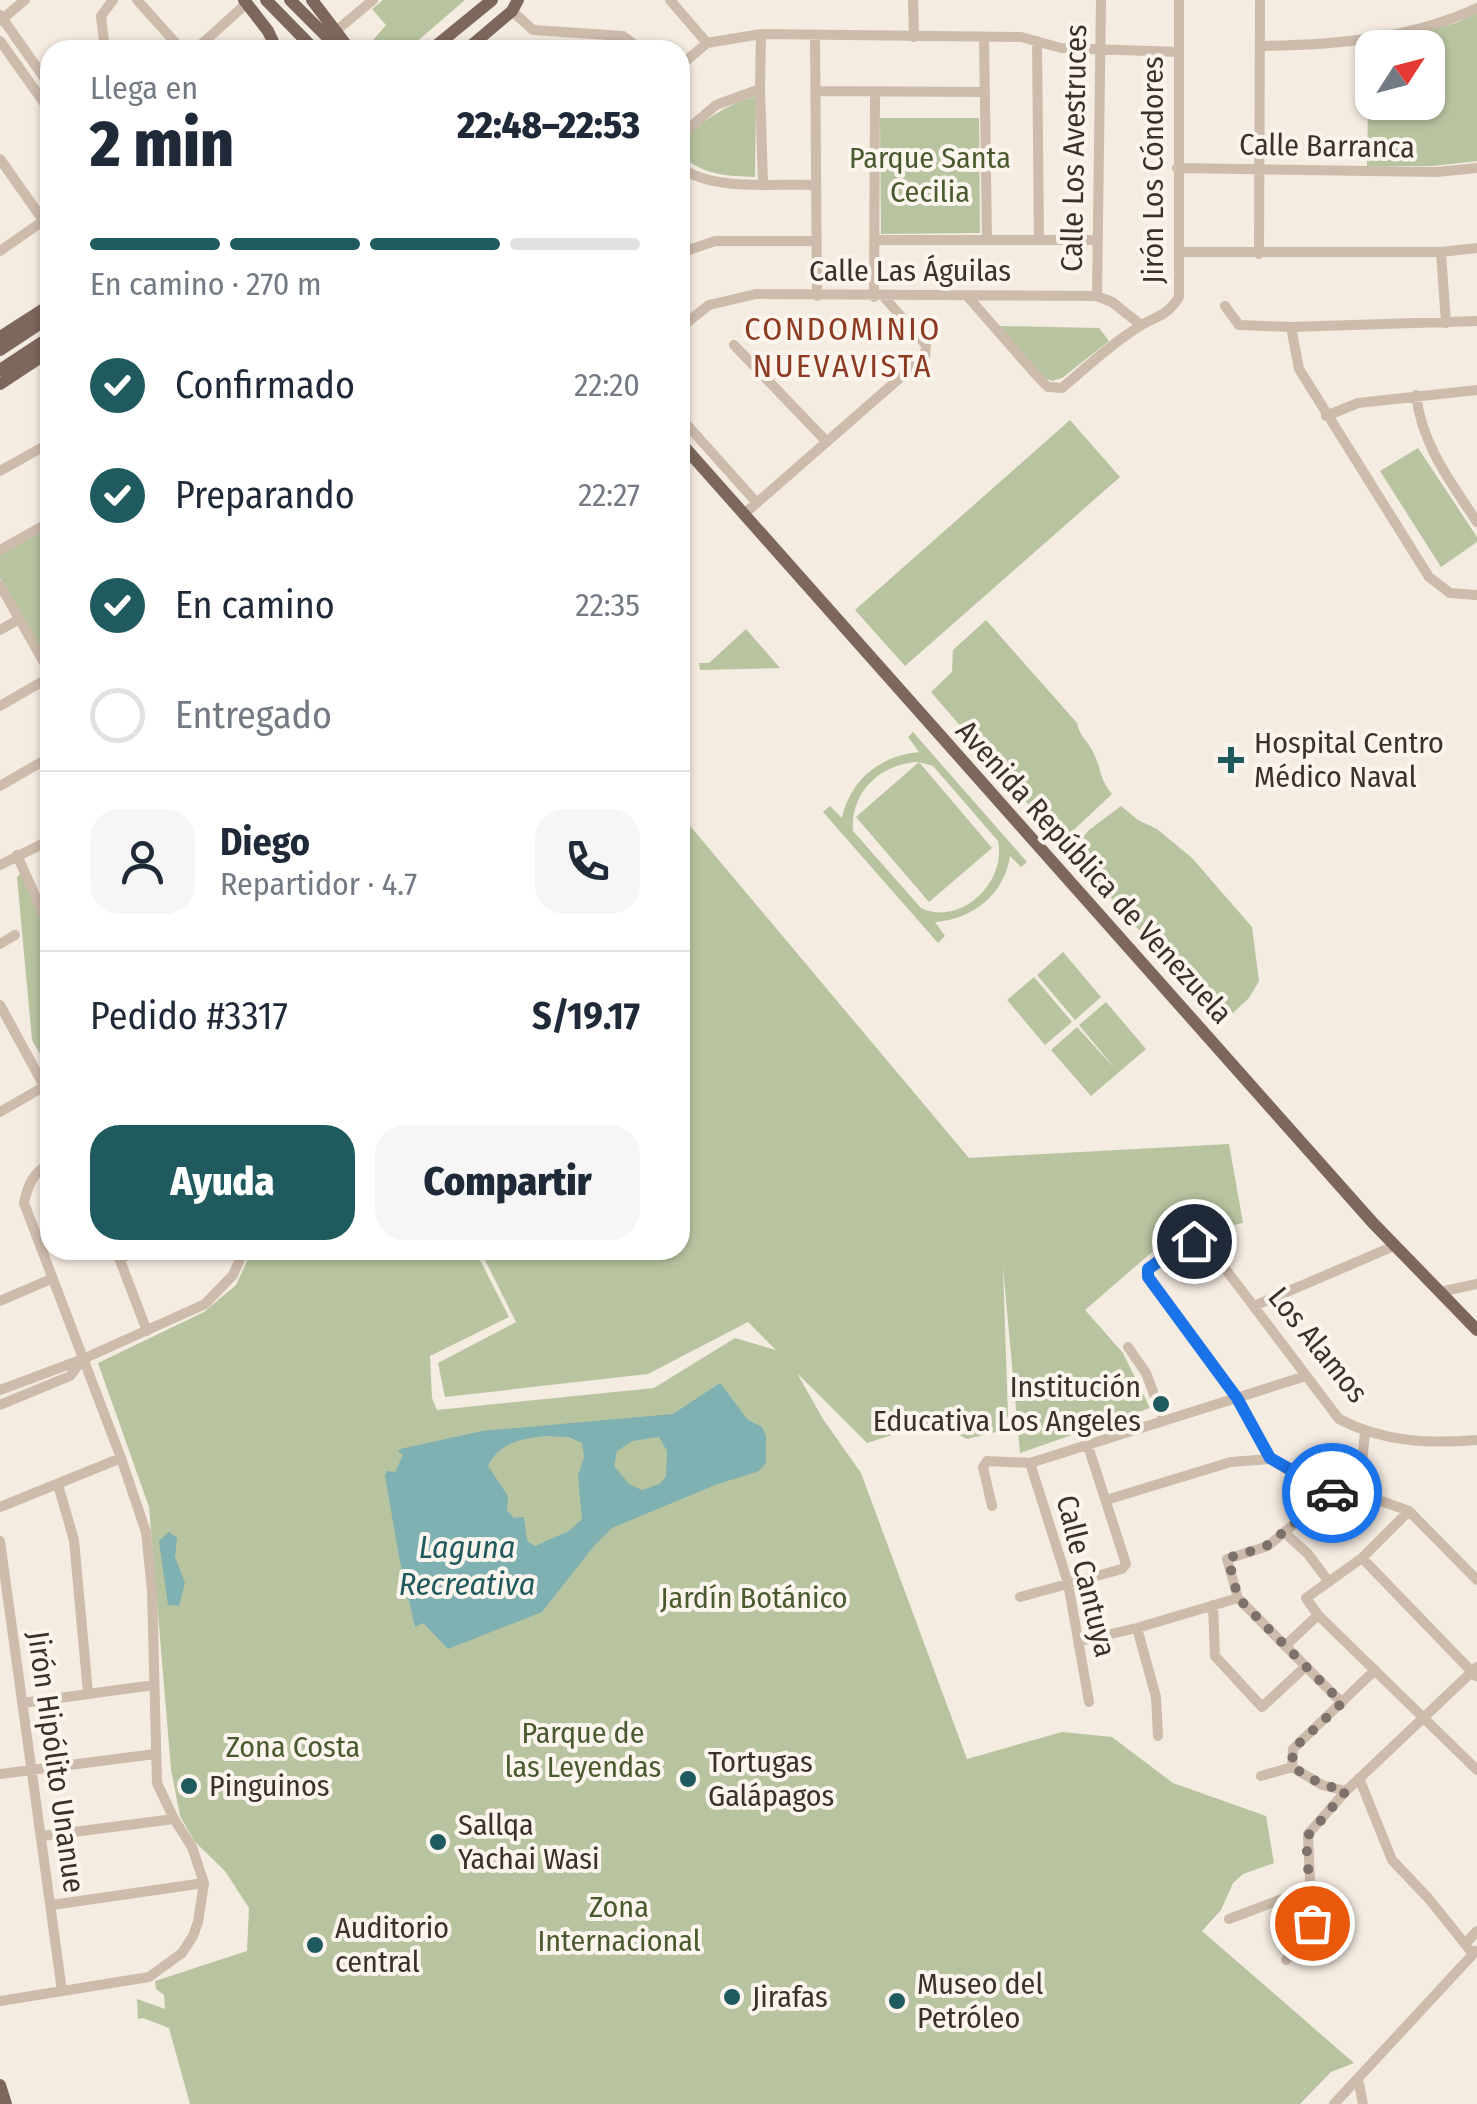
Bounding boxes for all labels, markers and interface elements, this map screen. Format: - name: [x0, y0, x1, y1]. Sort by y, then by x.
- street label: Calle Los Avestruces: [1054, 24, 1094, 272]
- north arrow: [1355, 30, 1445, 120]
- map controls: [1355, 30, 1445, 120]
- street label: Jirón Los Cóndores: [1135, 56, 1171, 284]
- text: Llega en: [90, 69, 198, 107]
- text: 22:48–22:53: [457, 102, 640, 148]
- text: 2 min: [90, 105, 234, 183]
- street label: Calle Barranca: [1239, 126, 1415, 166]
- park label: Parque Santa Cecilia: [849, 140, 1011, 210]
- street label: Calle Las Águilas: [809, 253, 1011, 289]
- text: En camino · 270 m: [90, 265, 322, 303]
- district label: CONDOMINIO NUEVAVISTA: [744, 310, 942, 385]
- icon: check: [90, 358, 145, 413]
- text: Confirmado: [175, 362, 355, 408]
- text: 22:20: [574, 366, 640, 404]
- icon: check: [90, 468, 145, 523]
- text: Preparando: [175, 472, 355, 518]
- text: 22:27: [578, 476, 640, 514]
- icon: check: [90, 578, 145, 633]
- text: En camino: [175, 582, 335, 628]
- text: 22:35: [576, 586, 640, 624]
- text: Entregado: [175, 692, 332, 738]
- street label: Avenida República de Venezuela: [948, 713, 1240, 1031]
- place label: Hospital Centro Médico Naval: [1254, 725, 1444, 795]
- marker: Hospital Centro Médico Naval: [1218, 747, 1244, 773]
- button: person: [90, 809, 195, 914]
- button: phone: [535, 809, 640, 914]
- text: Diego: [220, 819, 310, 865]
- text: Repartidor · 4.7: [220, 865, 417, 903]
- text: Pedido #3317: [90, 993, 288, 1039]
- text: S/19.17: [532, 993, 640, 1039]
- button: Ayuda: [90, 1125, 355, 1240]
- button: Compartir: [375, 1125, 640, 1240]
- pin: [1152, 1199, 1237, 1284]
- icon: home: [1167, 1214, 1222, 1269]
- street label: Los Alamos: [1261, 1280, 1375, 1410]
- place label: Institución Educativa Los Angeles: [873, 1369, 1141, 1439]
- marker: Institución Educativa Los Angeles: [1150, 1393, 1172, 1415]
- courier: [1282, 1443, 1382, 1543]
- icon: car: [1305, 1466, 1360, 1521]
- street label: Calle Cantuya: [1049, 1491, 1123, 1661]
- water label: Laguna Recreativa: [399, 1528, 535, 1603]
- park label: Jardín Botánico: [660, 1580, 848, 1616]
- street label: Jirón Hipólito Unanue: [20, 1629, 92, 1895]
- park label: Parque de las Leyendas: [505, 1715, 661, 1785]
- park label: Zona Costa: [226, 1729, 360, 1765]
- place label: Tortugas Galápagos: [708, 1744, 834, 1814]
- place label: Pinguinos: [209, 1768, 330, 1804]
- marker: Tortugas Galápagos: [677, 1768, 699, 1790]
- marker: Pinguinos: [178, 1775, 200, 1797]
- place label: Sallqa Yachai Wasi: [458, 1807, 600, 1877]
- marker: Sallqa Yachai Wasi: [427, 1831, 449, 1853]
- pin: [1270, 1881, 1355, 1966]
- park label: Zona Internacional: [537, 1889, 701, 1959]
- icon: bag: [1285, 1896, 1340, 1951]
- place label: Auditorio central: [335, 1910, 449, 1980]
- marker: Auditorio central: [304, 1934, 326, 1956]
- place label: Museo del Petróleo: [917, 1966, 1043, 2036]
- place label: Jirafas: [752, 1979, 828, 2015]
- marker: Jirafas: [721, 1986, 743, 2008]
- marker: Museo del Petróleo: [886, 1990, 908, 2012]

